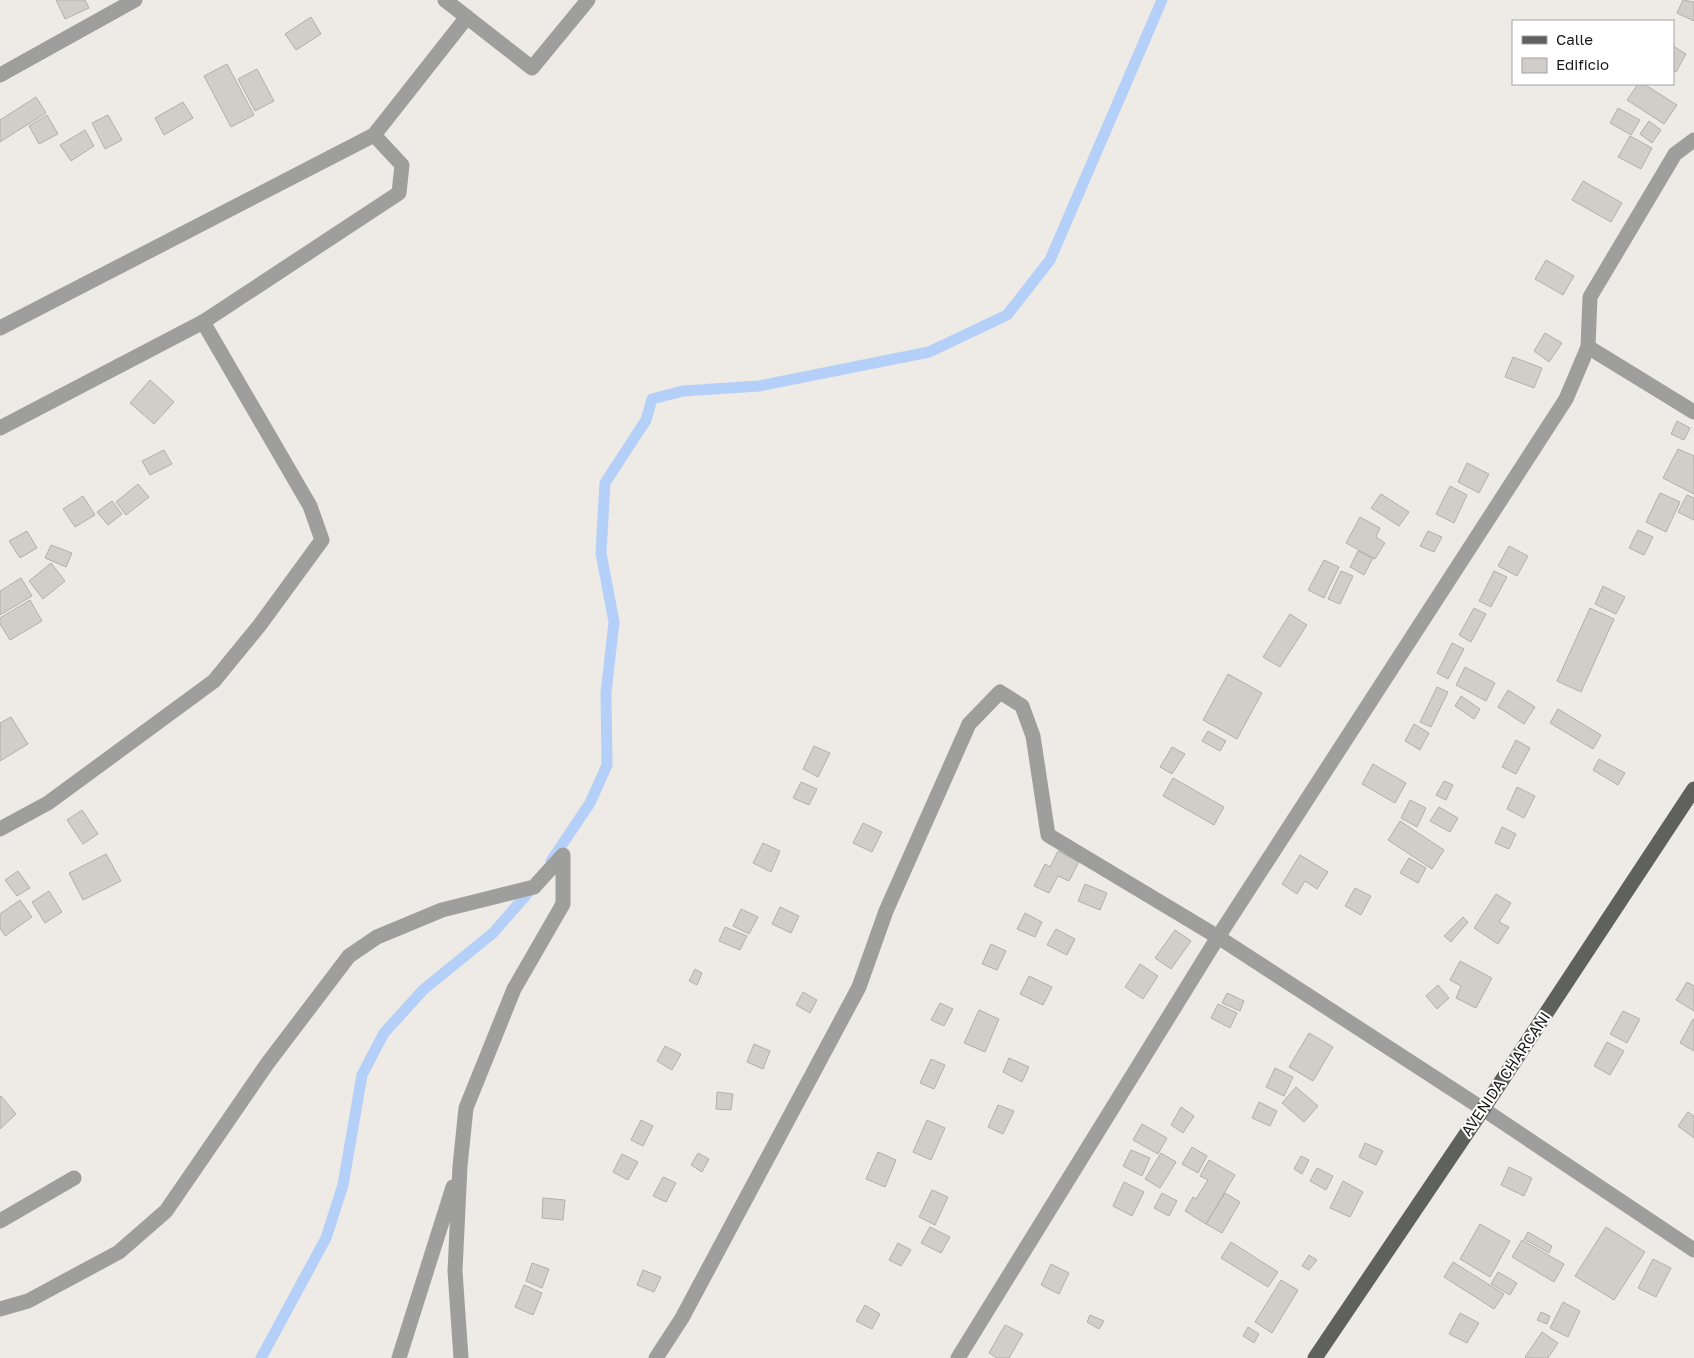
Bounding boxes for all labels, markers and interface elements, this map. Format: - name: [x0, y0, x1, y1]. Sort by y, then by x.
- legend: [1512, 20, 1674, 85]
- text: Calle: [1556, 30, 1593, 48]
- text: Edificio: [1556, 55, 1609, 73]
- street label: AVENIDA CHARCANI: [1457, 1008, 1553, 1139]

